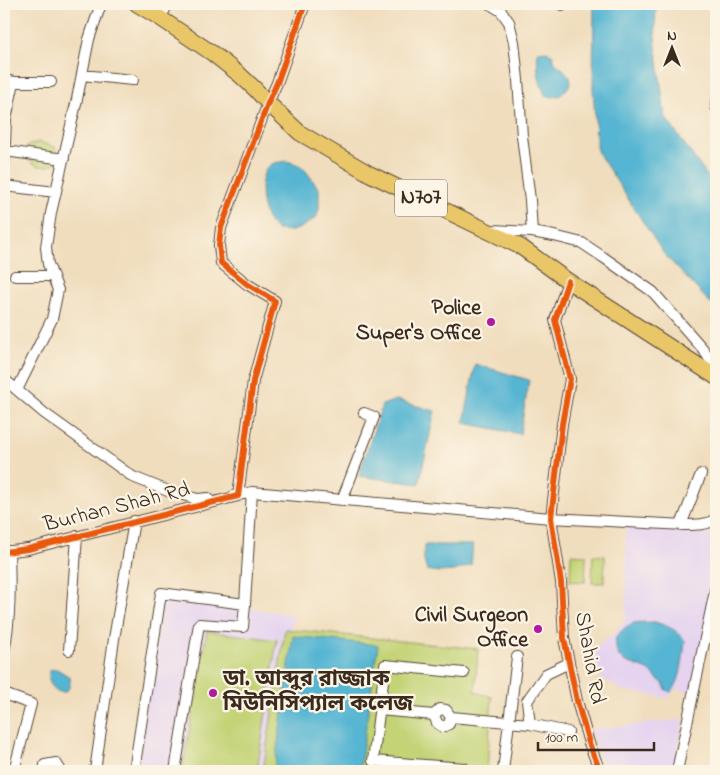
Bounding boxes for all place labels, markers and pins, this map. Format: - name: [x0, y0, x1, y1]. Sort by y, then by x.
- place label: Police Super's Office: [356, 293, 482, 350]
- marker: Police Super's Office: [485, 316, 497, 328]
- place label: Civil Surgeon Office: [415, 600, 529, 657]
- marker: Civil Surgeon Office: [532, 623, 544, 635]
- place label: ডা. আব্দুর রাজ্জাক মিউনিসিপ্যাল কলেজ: [222, 664, 414, 721]
- marker: ডা. আব্দুর রাজ্জাক মিউনিসিপ্যাল কলেজ: [207, 687, 219, 699]

